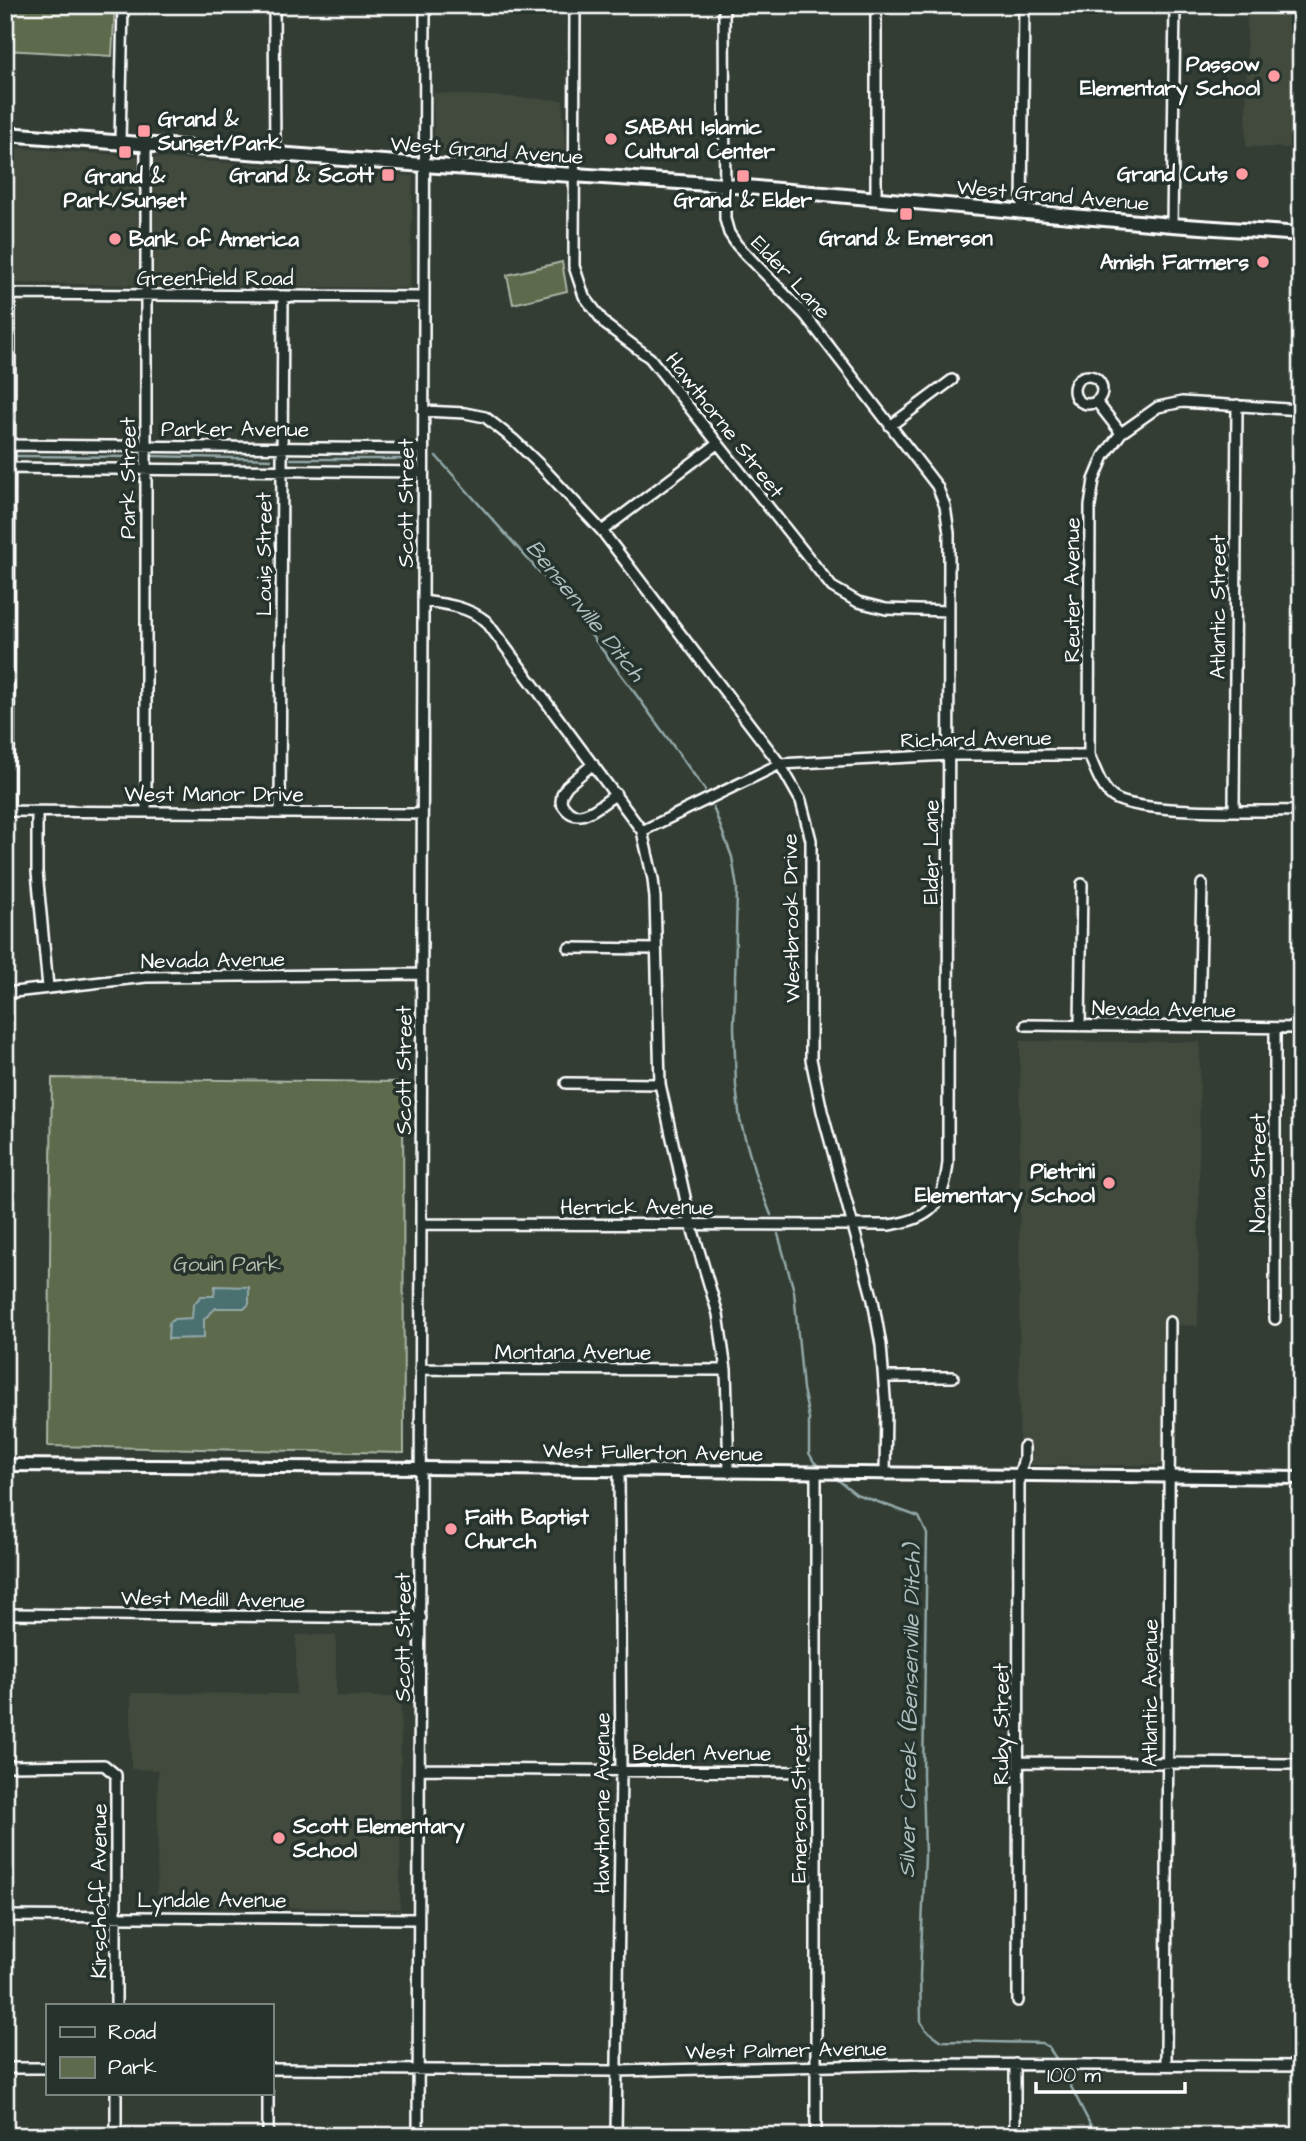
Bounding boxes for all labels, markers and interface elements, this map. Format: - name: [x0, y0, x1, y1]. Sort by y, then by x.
- place label: Passow Elementary School: [1080, 50, 1261, 106]
- marker: Passow Elementary School: [1266, 68, 1282, 84]
- place label: Grand & Sunset/Park: [157, 105, 281, 158]
- place label: SABAH Islamic Cultural Center: [624, 113, 776, 166]
- marker: Grand & Sunset/Park: [136, 123, 152, 139]
- street label: West Grand Avenue: [390, 129, 584, 172]
- marker: SABAH Islamic Cultural Center: [603, 131, 619, 147]
- marker: Grand & Park/Sunset: [117, 144, 133, 160]
- place label: Grand Cuts: [1117, 160, 1228, 189]
- place label: Grand & Scott: [229, 161, 375, 190]
- place label: Grand & Park/Sunset: [63, 162, 187, 215]
- marker: Grand Cuts: [1234, 166, 1250, 182]
- marker: Grand & Scott: [380, 167, 396, 183]
- marker: Grand & Elder: [735, 168, 751, 184]
- street label: West Grand Avenue: [955, 173, 1150, 218]
- place label: Grand & Elder: [674, 186, 813, 215]
- marker: Grand & Emerson: [898, 206, 914, 222]
- place label: Grand & Emerson: [819, 224, 993, 253]
- place label: Bank of America: [129, 225, 299, 254]
- street label: Elder Lane: [744, 229, 837, 326]
- marker: Bank of America: [107, 231, 123, 247]
- place label: Amish Farmers: [1100, 248, 1249, 277]
- marker: Amish Farmers: [1255, 254, 1271, 270]
- street label: Greenfield Road: [136, 264, 294, 293]
- street label: Hawthorne Street: [658, 346, 791, 505]
- street label: Parker Avenue: [161, 415, 309, 444]
- street label: Park Street: [114, 417, 143, 539]
- street label: Scott Street: [392, 438, 421, 567]
- street label: Louis Street: [250, 492, 279, 616]
- street label: Reuter Avenue: [1058, 517, 1087, 663]
- water label: Bensenville Ditch: [518, 533, 653, 689]
- street label: Atlantic Street: [1204, 534, 1233, 679]
- street label: Richard Avenue: [900, 724, 1052, 755]
- street label: West Manor Drive: [124, 780, 304, 809]
- street label: Elder Lane: [917, 800, 946, 904]
- street label: Westbrook Drive: [776, 833, 807, 1003]
- street label: Nevada Avenue: [141, 945, 285, 976]
- street label: Nevada Avenue: [1092, 994, 1236, 1025]
- street label: Scott Street: [390, 1005, 419, 1134]
- street label: Nona Street: [1244, 1113, 1273, 1233]
- place label: Pietrini Elementary School: [915, 1157, 1096, 1213]
- marker: Pietrini Elementary School: [1101, 1175, 1117, 1191]
- street label: Herrick Avenue: [560, 1193, 714, 1222]
- park label: Gouin Park: [173, 1250, 281, 1279]
- street label: Montana Avenue: [495, 1338, 651, 1367]
- street label: West Fullerton Avenue: [542, 1436, 764, 1469]
- place label: Faith Baptist Church: [465, 1503, 589, 1556]
- marker: Faith Baptist Church: [443, 1521, 459, 1537]
- water label: Silver Creek (Bensenville Ditch): [891, 1541, 929, 1878]
- street label: Scott Street: [389, 1572, 418, 1701]
- street label: West Medill Avenue: [121, 1583, 305, 1616]
- street label: Atlantic Avenue: [1136, 1619, 1165, 1767]
- street label: Ruby Street: [987, 1662, 1018, 1785]
- street label: Hawthorne Avenue: [588, 1712, 617, 1894]
- street label: Emerson Street: [785, 1725, 814, 1883]
- street label: Belden Avenue: [633, 1739, 771, 1768]
- street label: Kirschoff Avenue: [85, 1803, 114, 1979]
- place label: Scott Elementary School: [292, 1812, 465, 1865]
- marker: Scott Elementary School: [271, 1830, 287, 1846]
- street label: Lyndale Avenue: [137, 1886, 287, 1917]
- legend: [46, 2004, 273, 2096]
- text: Road: [108, 2018, 156, 2047]
- street label: West Palmer Avenue: [685, 2034, 887, 2067]
- scale bar: [1036, 2050, 1185, 2094]
- text: Park: [108, 2053, 157, 2082]
- text: 100 m: [1047, 2061, 1102, 2090]

